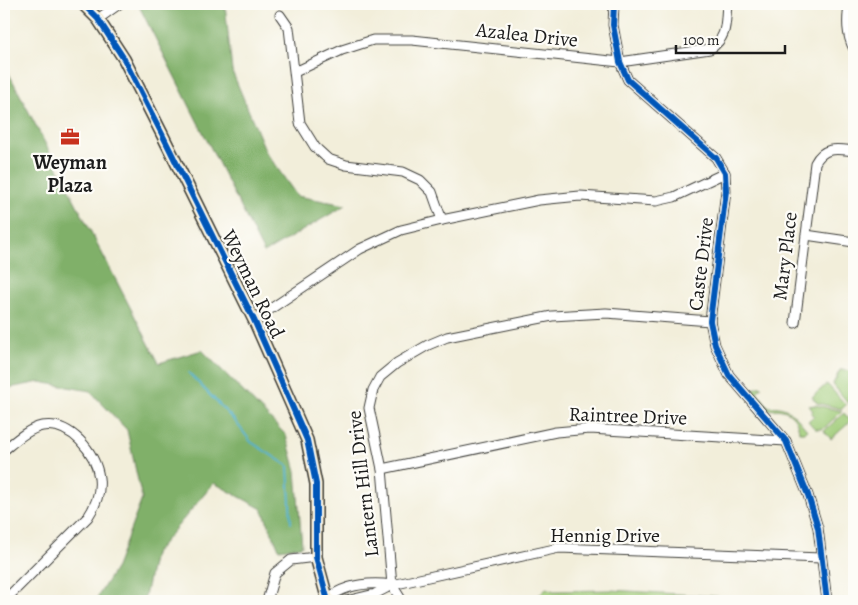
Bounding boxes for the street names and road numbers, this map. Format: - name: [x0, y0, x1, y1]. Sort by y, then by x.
- street label: Azalea Drive: [474, 16, 579, 54]
- street label: Mary Place: [766, 210, 804, 302]
- street label: Caste Drive: [682, 216, 720, 312]
- street label: Weyman Road: [215, 224, 291, 343]
- street label: Raintree Drive: [568, 400, 688, 432]
- street label: Lantern Hill Drive: [341, 409, 385, 559]
- street label: Hennig Drive: [550, 522, 660, 549]

